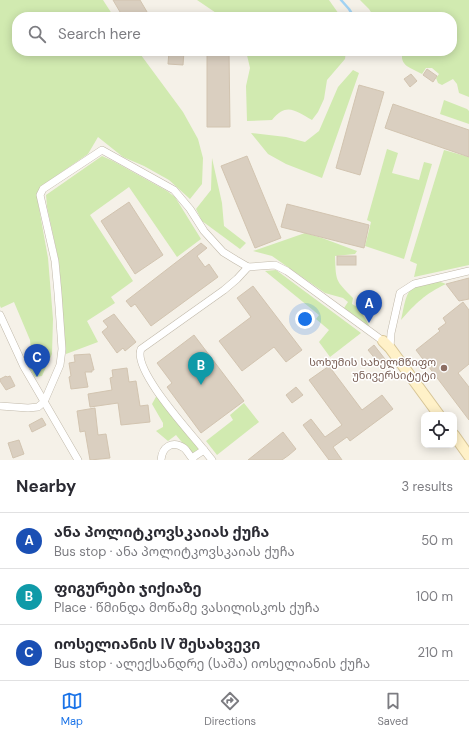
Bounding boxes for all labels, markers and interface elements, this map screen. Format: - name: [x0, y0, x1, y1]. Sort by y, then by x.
- search box: [12, 12, 457, 56]
- icon: search: [26, 23, 48, 45]
- text: Search here: [58, 24, 141, 44]
- pin: A: [356, 290, 382, 323]
- your location: [295, 309, 315, 329]
- pin: C: [24, 344, 50, 377]
- pin: B: [188, 352, 214, 385]
- place label: სოხუმის სახელმწიფო უნივერსიტეტი: [309, 355, 436, 382]
- marker: სოხუმის სახელმწიფო უნივერსიტეტი: [439, 363, 449, 373]
- map controls: [421, 412, 457, 448]
- button: locate: [421, 412, 457, 448]
- text: Nearby: [16, 475, 76, 497]
- text: 3 results: [401, 478, 453, 495]
- text: ანა პოლიტკოვსკაიას ქუჩა: [54, 522, 269, 542]
- text: A: [24, 532, 34, 549]
- text: 50 m: [421, 532, 453, 549]
- text: Bus stop · ანა პოლიტკოვსკაიას ქუჩა: [54, 543, 295, 560]
- text: ფიგურები ჯიქიაზე: [54, 578, 202, 598]
- text: B: [25, 588, 33, 605]
- text: 100 m: [416, 588, 453, 605]
- text: Place · წმინდა მოწამე ვასილისკოს ქუჩა: [54, 599, 320, 616]
- text: იოსელიანის IV შესახვევი: [54, 634, 260, 654]
- text: C: [24, 644, 34, 661]
- text: 210 m: [418, 644, 453, 661]
- text: Bus stop · ალექსანდრე (საშა) იოსელიანის ქუჩა: [54, 655, 370, 672]
- tab: Map: [61, 690, 83, 728]
- tab: Directions: [204, 690, 256, 728]
- tab: Saved: [377, 690, 408, 728]

